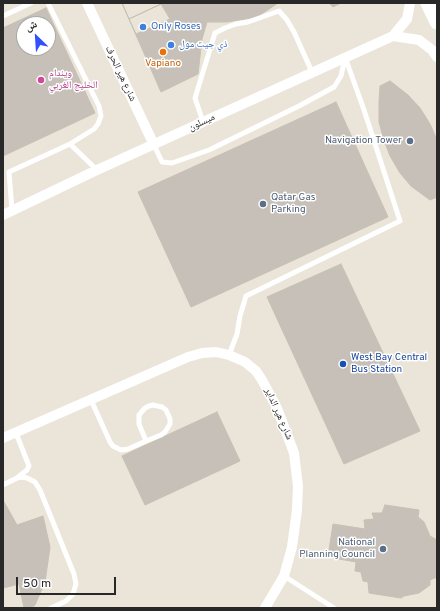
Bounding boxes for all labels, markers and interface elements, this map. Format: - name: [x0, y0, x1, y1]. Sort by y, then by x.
- north arrow: [16, 16, 56, 56]
- text: ش: [23, 17, 40, 35]
- place label: Only Roses: [151, 21, 201, 33]
- marker: Only Roses: [138, 22, 148, 32]
- place label: ذي جيت مول: [179, 39, 227, 51]
- marker: ذي جيت مول: [166, 40, 176, 50]
- street label: شارع هير الحرف: [102, 44, 138, 104]
- marker: Vapiano: [158, 47, 168, 57]
- place label: Vapiano: [145, 58, 181, 70]
- place label: ويندام الخليج الغربي: [49, 68, 98, 92]
- marker: ويندام الخليج الغربي: [36, 75, 46, 85]
- street label: ميسلون: [187, 112, 217, 134]
- place label: Navigation Tower: [325, 135, 402, 147]
- marker: Navigation Tower: [405, 136, 415, 146]
- place label: Qatar Gas Parking: [271, 192, 315, 216]
- marker: Qatar Gas Parking: [258, 199, 268, 209]
- place label: West Bay Central Bus Station: [351, 352, 427, 376]
- marker: West Bay Central Bus Station: [338, 359, 348, 369]
- street label: شارع هير الداير: [261, 386, 295, 442]
- place label: National Planning Council: [299, 537, 375, 560]
- marker: National Planning Council: [378, 544, 388, 554]
- scale bar: [18, 569, 118, 595]
- text: 50 m: [23, 576, 51, 592]

